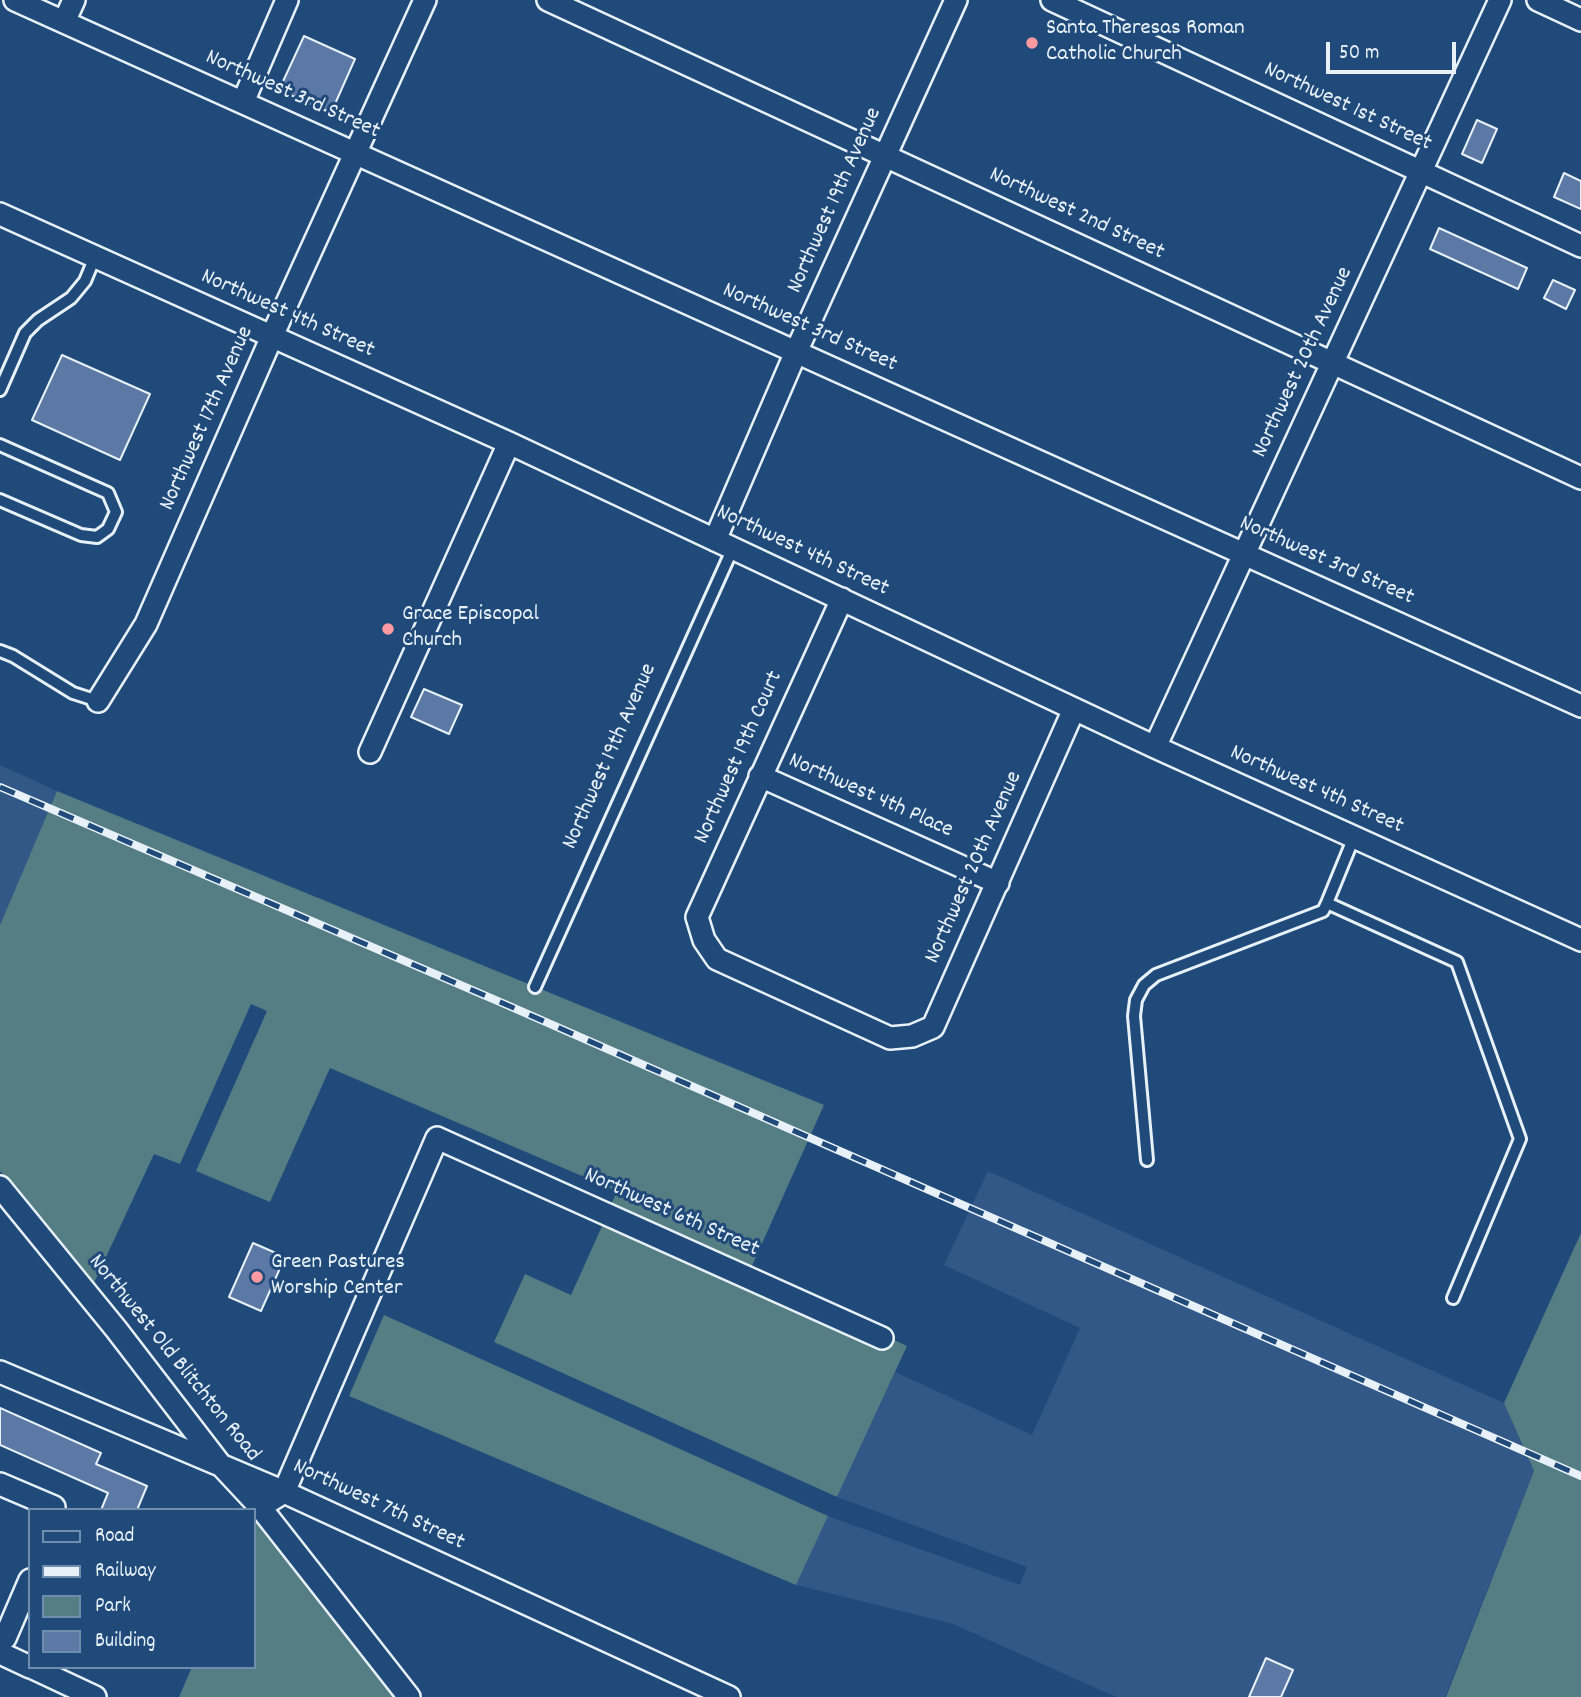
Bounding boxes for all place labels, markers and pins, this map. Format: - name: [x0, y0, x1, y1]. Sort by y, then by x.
- place label: Santa Theresas Roman Catholic Church: [1046, 16, 1245, 70]
- marker: Santa Theresas Roman Catholic Church: [1024, 35, 1040, 51]
- place label: Grace Episcopal Church: [402, 602, 539, 656]
- marker: Grace Episcopal Church: [380, 621, 396, 637]
- place label: Green Pastures Worship Center: [271, 1250, 405, 1304]
- marker: Green Pastures Worship Center: [249, 1269, 265, 1285]

